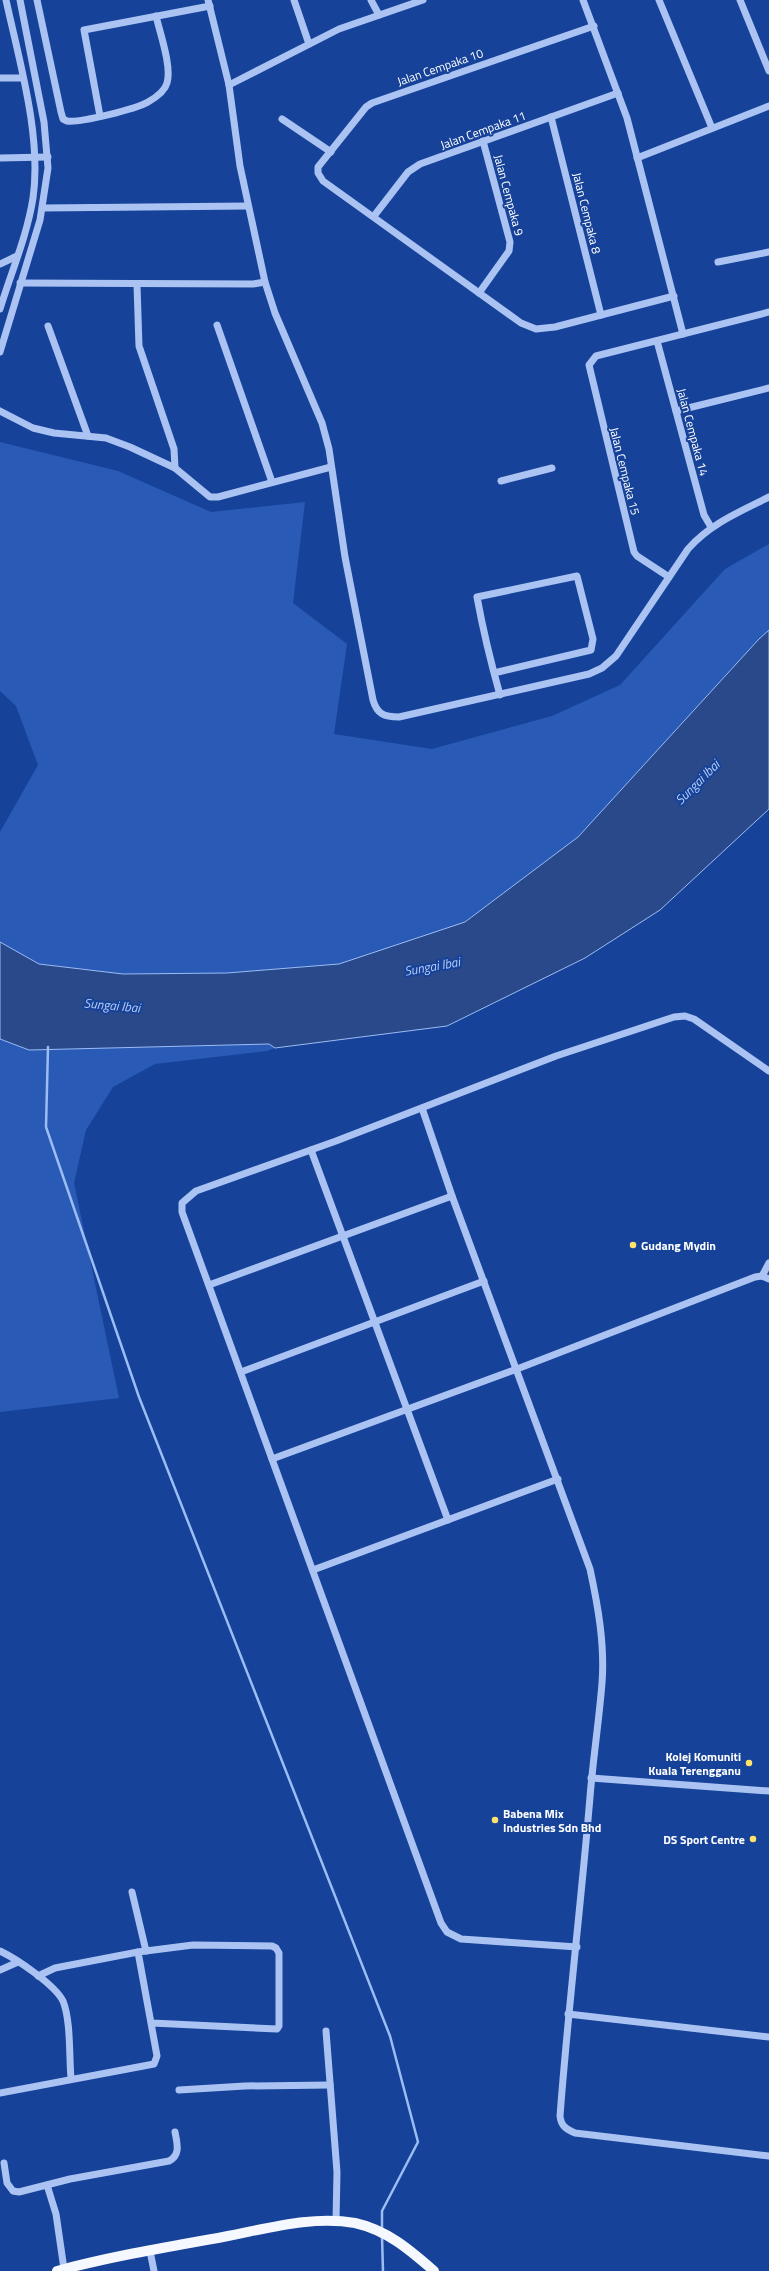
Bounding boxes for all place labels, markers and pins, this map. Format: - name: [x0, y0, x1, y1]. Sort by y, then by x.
- place label: Gudang Mydin: [641, 1236, 716, 1255]
- marker: Gudang Mydin: [628, 1240, 638, 1250]
- place label: Kolej Komuniti Kuala Terengganu: [648, 1747, 741, 1780]
- marker: Kolej Komuniti Kuala Terengganu: [744, 1758, 754, 1768]
- place label: Babena Mix Industries Sdn Bhd: [503, 1804, 601, 1837]
- marker: Babena Mix Industries Sdn Bhd: [490, 1815, 500, 1825]
- place label: DS Sport Centre: [663, 1830, 745, 1849]
- marker: DS Sport Centre: [748, 1834, 758, 1844]

